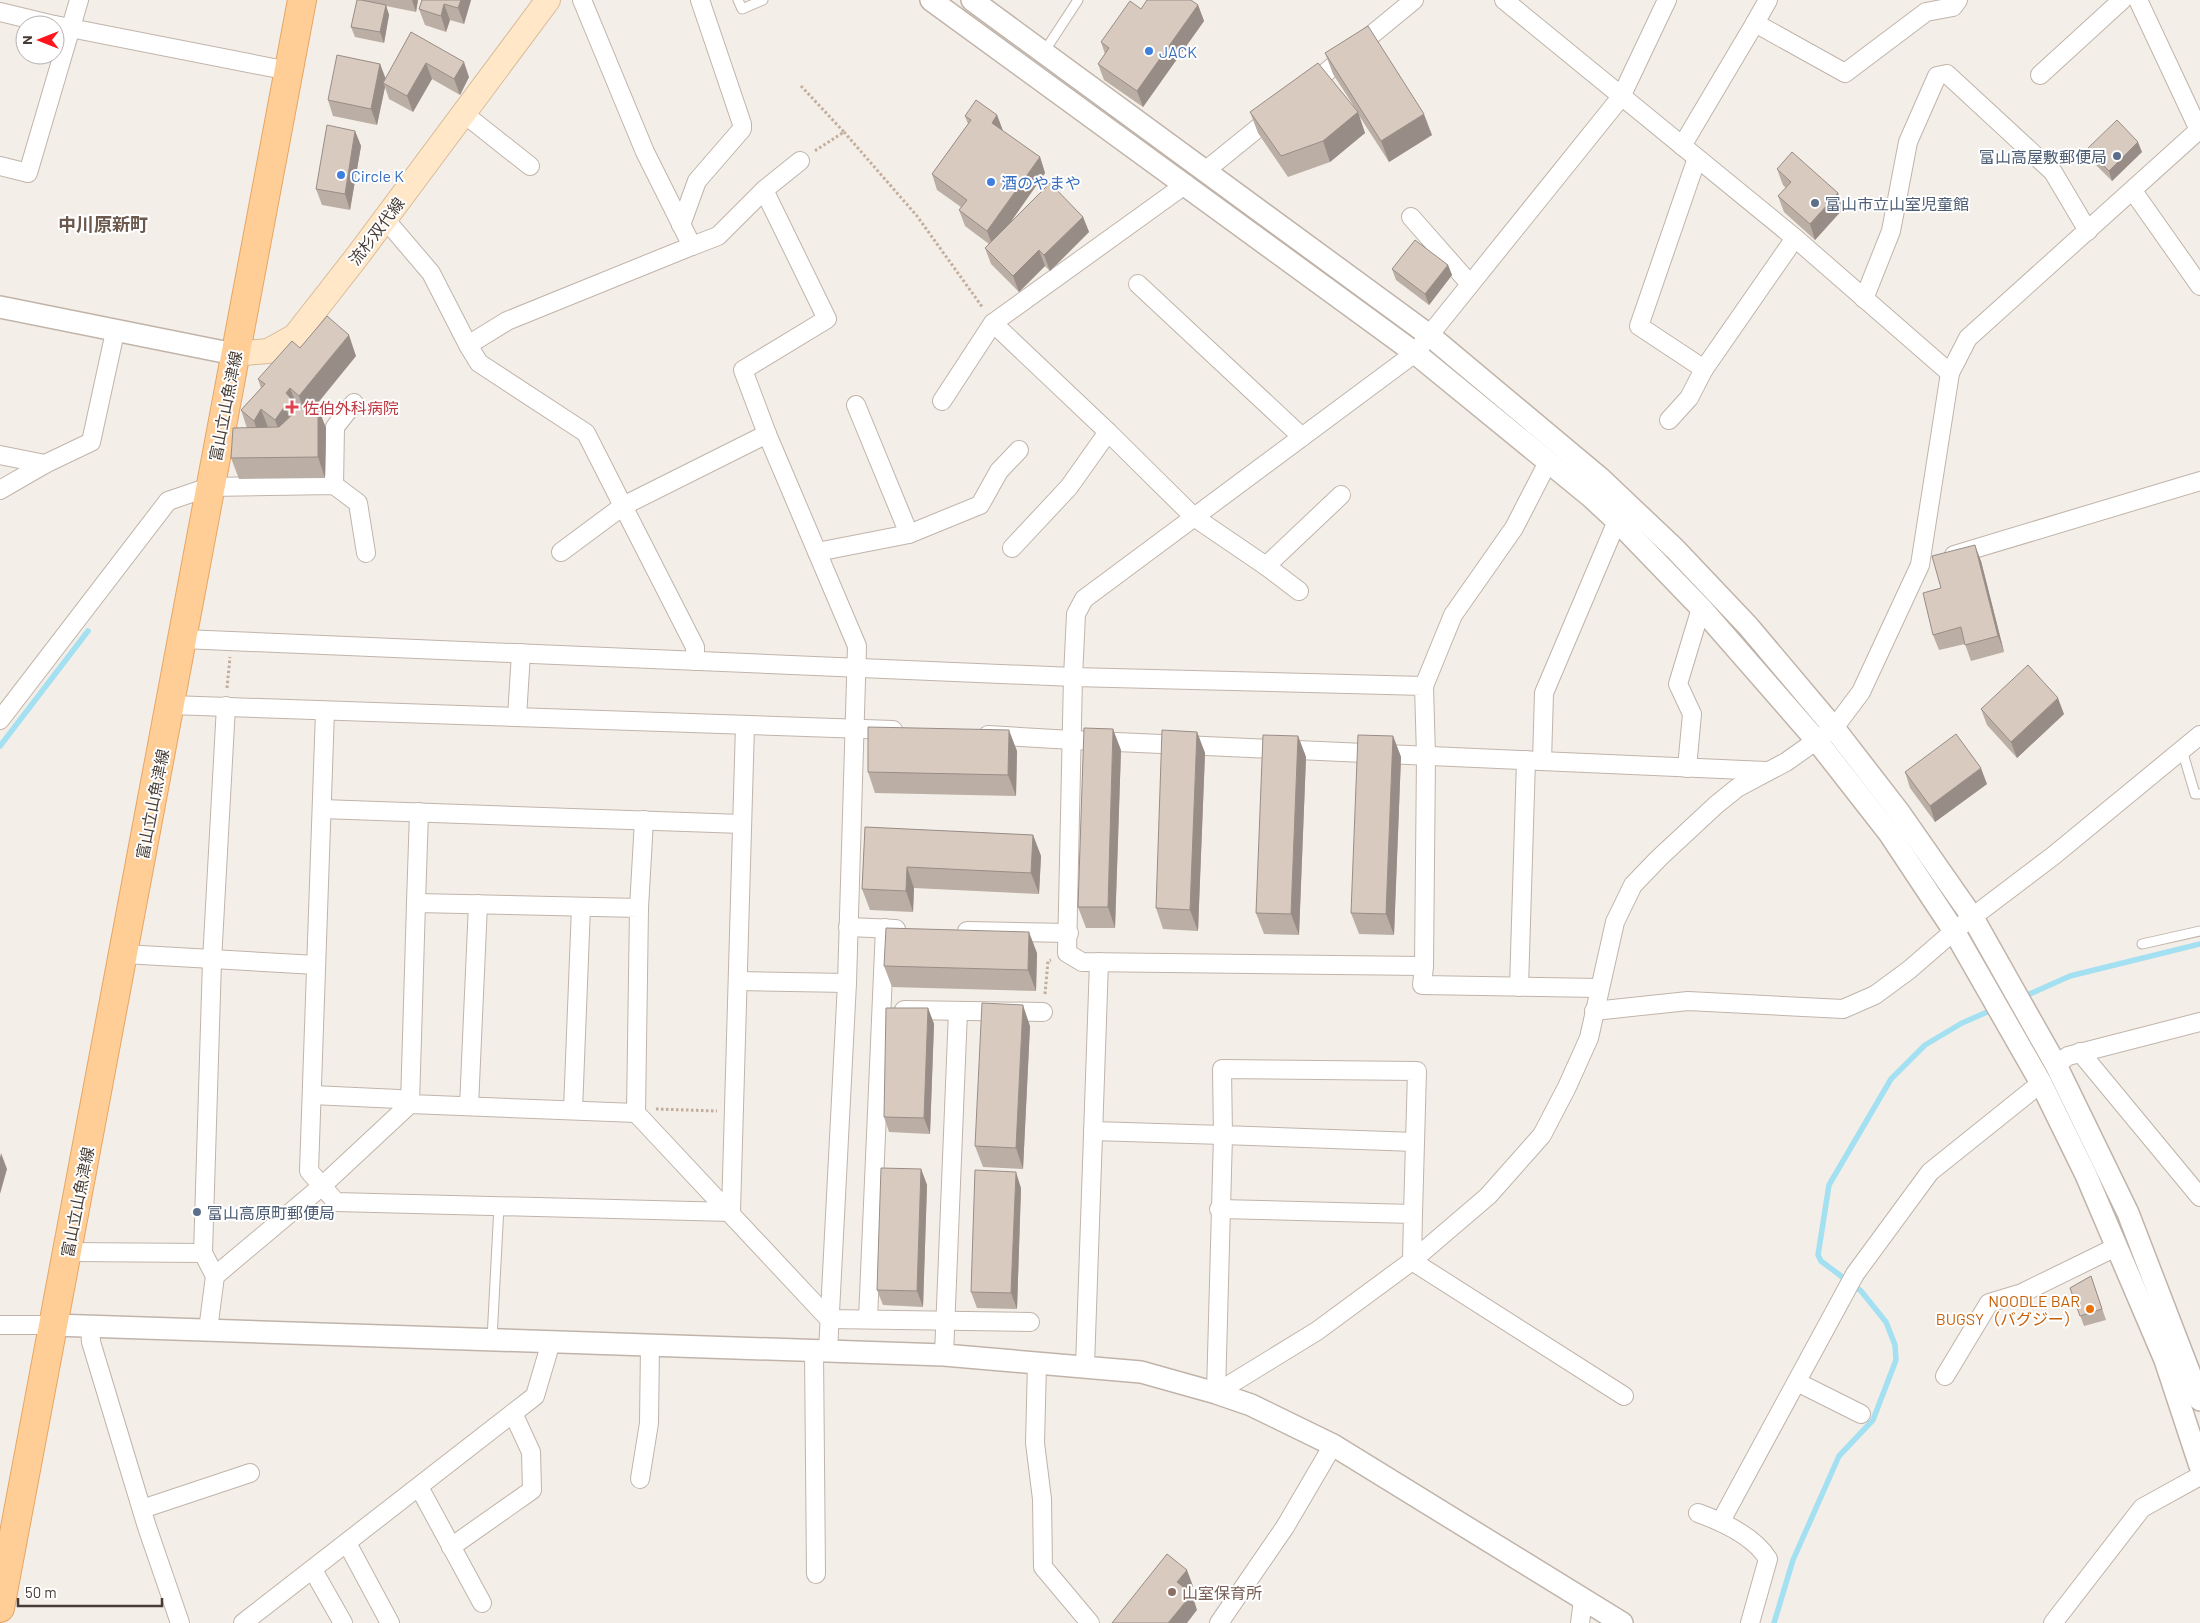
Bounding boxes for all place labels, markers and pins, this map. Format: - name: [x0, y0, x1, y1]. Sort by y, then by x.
- place label: JACK: [1159, 42, 1197, 61]
- marker: JACK: [1143, 45, 1155, 57]
- place label: 富山高屋敷郵便局: [1979, 147, 2107, 166]
- marker: 富山高屋敷郵便局: [2111, 150, 2123, 162]
- place label: Circle K: [351, 166, 404, 185]
- marker: Circle K: [335, 169, 347, 181]
- place label: 酒のやまや: [1001, 173, 1081, 192]
- marker: 酒のやまや: [985, 176, 997, 188]
- place label: 富山市立山室児童館: [1825, 194, 1969, 213]
- marker: 富山市立山室児童館: [1809, 197, 1821, 209]
- place label: 佐伯外科病院: [303, 398, 399, 417]
- marker: 佐伯外科病院: [285, 400, 299, 414]
- place label: 富山高原町郵便局: [207, 1203, 335, 1222]
- marker: 富山高原町郵便局: [191, 1206, 203, 1218]
- place label: NOODLE BAR BUGSY（バグジー）: [1936, 1291, 2080, 1328]
- marker: NOODLE BAR BUGSY（バグジー）: [2084, 1303, 2096, 1315]
- place label: 山室保育所: [1182, 1583, 1262, 1602]
- marker: 山室保育所: [1166, 1586, 1178, 1598]

